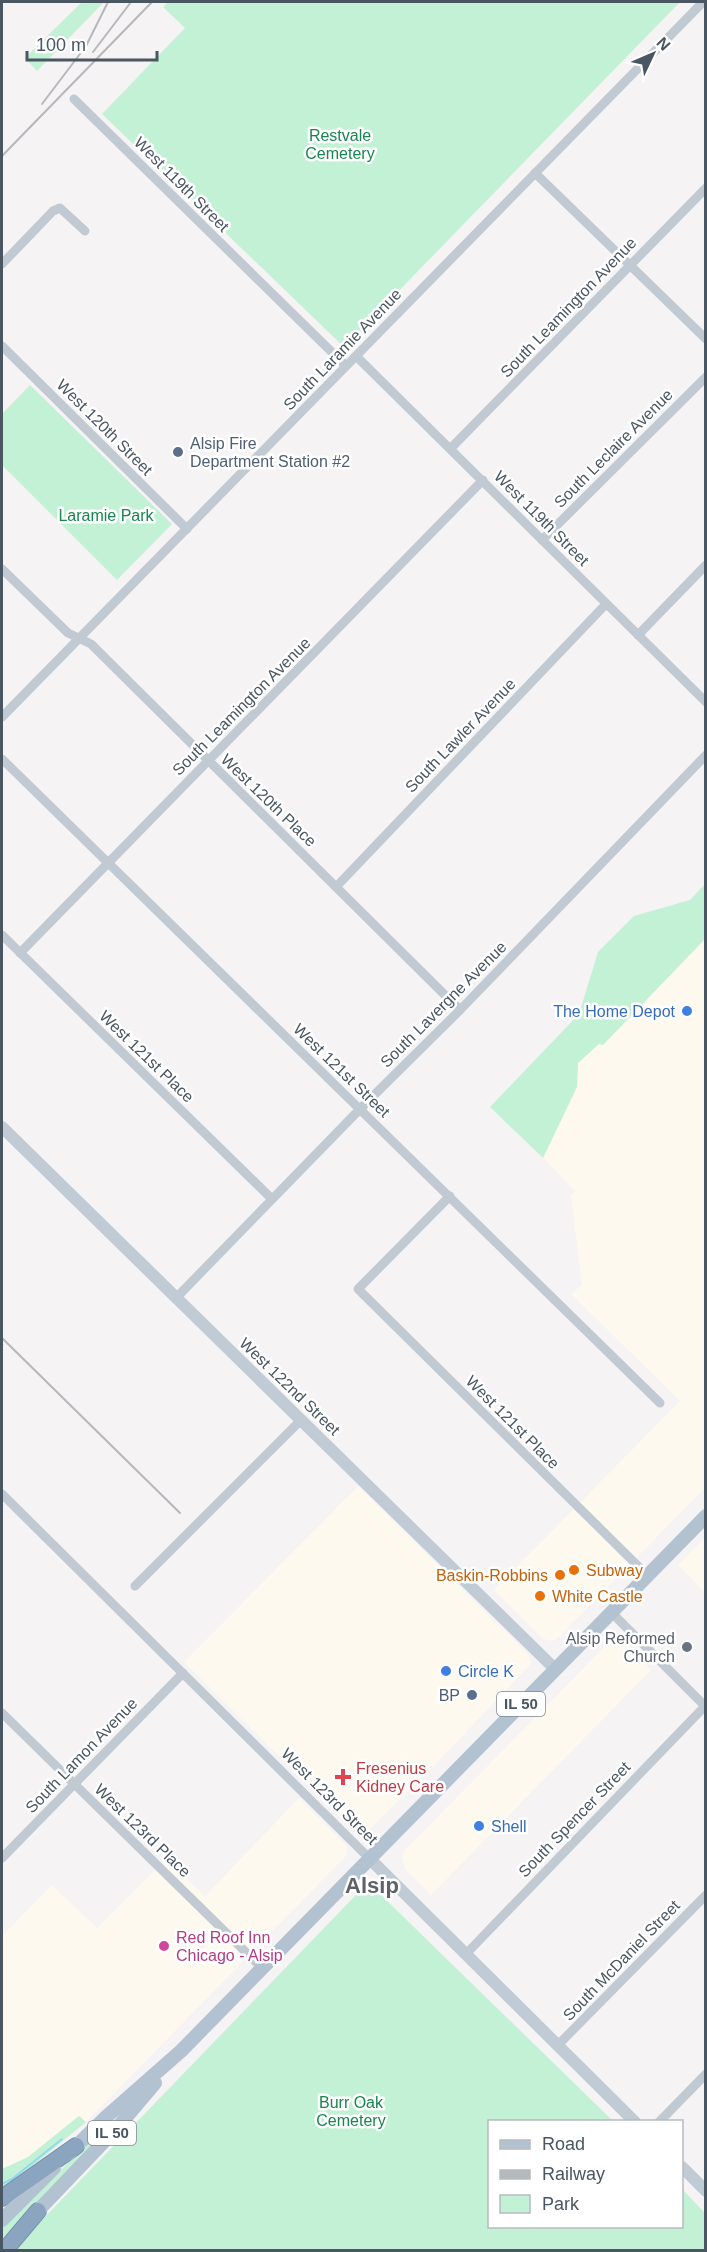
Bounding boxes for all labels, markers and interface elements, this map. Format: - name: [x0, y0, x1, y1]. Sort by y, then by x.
- scale bar: [27, 24, 158, 62]
- north arrow: [623, 24, 683, 84]
- text: N: [653, 34, 674, 54]
- text: 100 m: [36, 35, 86, 55]
- park label: Restvale Cemetery: [305, 127, 375, 162]
- street label: West 119th Street: [131, 134, 233, 236]
- street label: South Leamington Avenue: [497, 234, 640, 381]
- street label: South Laramie Avenue: [280, 285, 405, 413]
- street label: West 120th Street: [53, 376, 156, 479]
- street label: South Leclaire Avenue: [551, 386, 676, 511]
- place label: Alsip Fire Department Station #2: [190, 435, 350, 470]
- marker: Alsip Fire Department Station #2: [171, 445, 185, 459]
- street label: West 119th Street: [491, 468, 593, 570]
- park label: Laramie Park: [58, 507, 155, 524]
- street label: South Leamington Avenue: [169, 634, 314, 779]
- street label: South Lawler Avenue: [402, 675, 519, 796]
- street label: West 120th Place: [218, 751, 320, 850]
- street label: South Lavergne Avenue: [377, 938, 510, 1071]
- place label: The Home Depot: [553, 1003, 676, 1020]
- marker: The Home Depot: [680, 1004, 694, 1018]
- street label: West 121st Place: [96, 1007, 197, 1106]
- street label: West 121st Street: [290, 1020, 394, 1121]
- street label: West 122nd Street: [236, 1334, 344, 1439]
- street label: West 121st Place: [463, 1372, 563, 1472]
- place label: Subway: [586, 1562, 643, 1579]
- marker: Subway: [567, 1563, 581, 1577]
- place label: Baskin-Robbins: [436, 1567, 548, 1584]
- marker: Baskin-Robbins: [553, 1568, 567, 1582]
- place label: White Castle: [552, 1588, 643, 1605]
- marker: White Castle: [533, 1589, 547, 1603]
- place label: Alsip Reformed Church: [566, 1630, 675, 1665]
- marker: Alsip Reformed Church: [680, 1640, 694, 1654]
- place label: Circle K: [458, 1663, 514, 1680]
- marker: Circle K: [439, 1664, 453, 1678]
- place label: BP: [439, 1687, 460, 1704]
- marker: BP: [465, 1688, 479, 1702]
- road number: IL 50: [497, 1692, 545, 1716]
- street label: South Lamon Avenue: [22, 1694, 141, 1816]
- street label: West 123rd Street: [278, 1745, 382, 1848]
- street label: South Spencer Street: [515, 1758, 634, 1880]
- place label: Fresenius Kidney Care: [356, 1760, 444, 1795]
- marker: Fresenius Kidney Care: [334, 1768, 352, 1786]
- street label: West 123rd Place: [91, 1780, 194, 1880]
- place label: Shell: [491, 1818, 527, 1835]
- marker: Shell: [472, 1819, 486, 1833]
- district label: Alsip: [345, 1873, 399, 1898]
- street label: South McDaniel Street: [560, 1896, 683, 2024]
- place label: Red Roof Inn Chicago - Alsip: [176, 1929, 283, 1964]
- marker: Red Roof Inn Chicago - Alsip: [157, 1939, 171, 1953]
- park label: Burr Oak Cemetery: [316, 2094, 386, 2129]
- legend: [488, 2120, 683, 2228]
- road number: IL 50: [88, 2121, 136, 2145]
- text: Road: [542, 2134, 585, 2154]
- text: Railway: [542, 2164, 605, 2184]
- text: Park: [542, 2194, 580, 2214]

